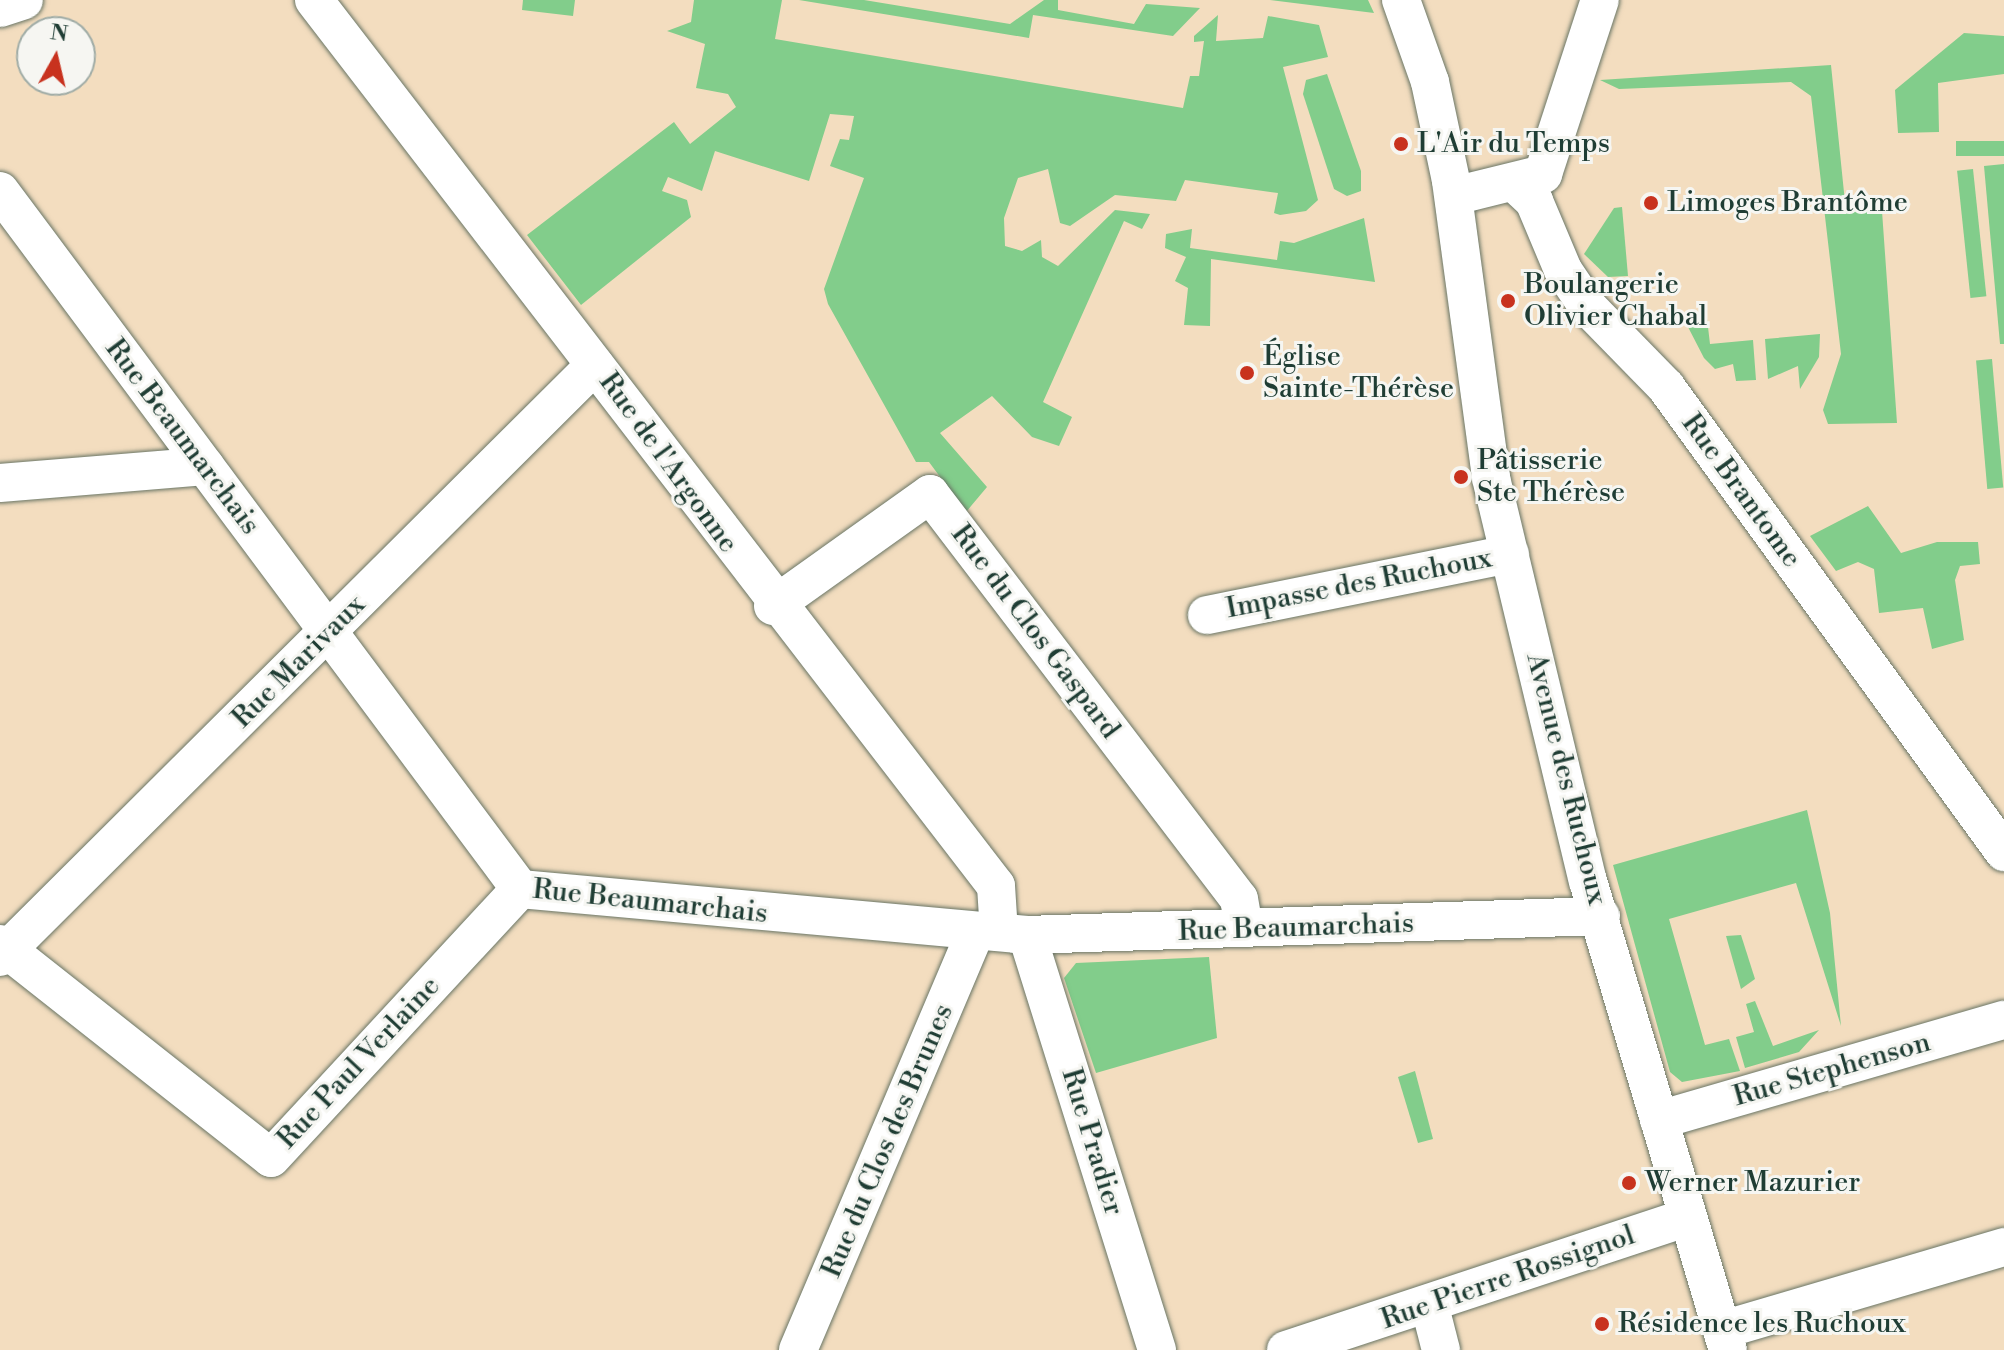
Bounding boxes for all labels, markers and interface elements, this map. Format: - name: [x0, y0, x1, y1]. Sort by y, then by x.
- north arrow: [16, 16, 96, 96]
- text: N: [49, 19, 70, 48]
- place label: L'Air du Temps: [1417, 127, 1610, 161]
- marker: L'Air du Temps: [1392, 135, 1410, 153]
- place label: Limoges Brantôme: [1667, 186, 1908, 220]
- marker: Limoges Brantôme: [1642, 194, 1660, 212]
- place label: Boulangerie Olivier Chabal: [1524, 268, 1707, 334]
- marker: Boulangerie Olivier Chabal: [1499, 292, 1517, 310]
- street label: Rue Beaumarchais: [98, 333, 266, 541]
- place label: Église Sainte-Thérèse: [1263, 340, 1454, 406]
- marker: Église Sainte-Thérèse: [1238, 364, 1256, 382]
- street label: Rue de l'Argonne: [591, 366, 745, 560]
- street label: Rue Brantome: [1674, 408, 1808, 574]
- place label: Pâtisserie Ste Thérèse: [1477, 444, 1625, 510]
- marker: Pâtisserie Ste Thérèse: [1452, 468, 1470, 486]
- street label: Rue du Clos Gaspard: [944, 518, 1126, 746]
- street label: Impasse des Ruchoux: [1223, 542, 1495, 626]
- street label: Rue Marivaux: [226, 589, 372, 735]
- street label: Avenue des Ruchoux: [1519, 650, 1613, 908]
- street label: Rue Beaumarchais: [531, 873, 769, 931]
- street label: Rue Beaumarchais: [1178, 907, 1414, 949]
- street label: Rue Paul Verlaine: [271, 970, 447, 1156]
- street label: Rue du Clos des Brunes: [815, 999, 961, 1283]
- street label: Rue Stephenson: [1730, 1026, 1934, 1114]
- street label: Rue Pradier: [1054, 1064, 1130, 1220]
- place label: Werner Mazurier: [1645, 1166, 1860, 1200]
- marker: Werner Mazurier: [1620, 1174, 1638, 1192]
- street label: Rue Pierre Rossignol: [1377, 1219, 1639, 1337]
- place label: Résidence les Ruchoux: [1618, 1307, 1906, 1341]
- marker: Résidence les Ruchoux: [1593, 1315, 1611, 1333]

